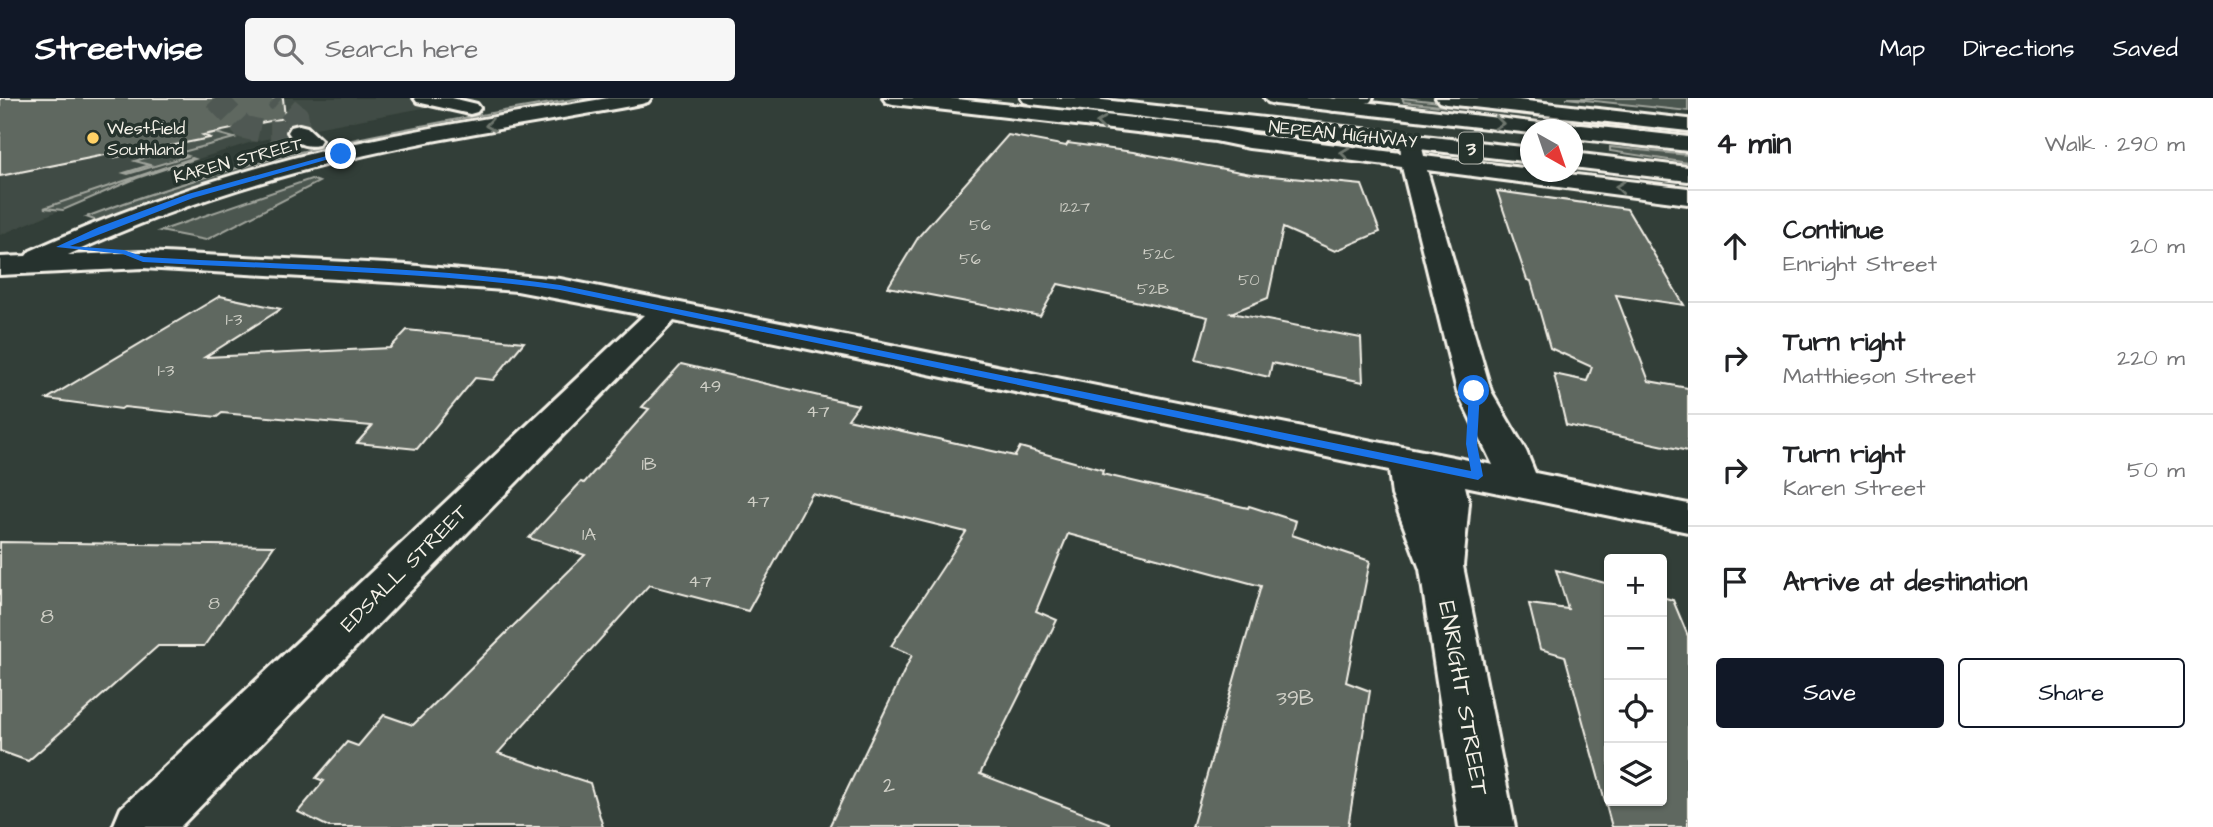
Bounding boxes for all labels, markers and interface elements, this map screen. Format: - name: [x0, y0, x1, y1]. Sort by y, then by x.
- search box: [245, 18, 735, 81]
- text: Streetwise: [35, 26, 203, 72]
- icon: search: [269, 30, 307, 68]
- text: Search here: [325, 31, 478, 67]
- text: Map: [1880, 32, 1925, 66]
- text: Directions: [1963, 32, 2075, 66]
- text: Saved: [2113, 32, 2178, 66]
- street label: NEPEAN HIGHWAY: [1267, 114, 1419, 155]
- one-way arrow: [1494, 115, 1505, 130]
- place label: Westfield Southland: [107, 116, 185, 162]
- one-way arrow: [1095, 116, 1106, 131]
- one-way arrow: [484, 117, 496, 132]
- north arrow: [1520, 119, 1583, 182]
- text: 4 min: [1716, 123, 1791, 165]
- text: Walk · 290 m: [2044, 128, 2185, 160]
- marker: Westfield Southland: [85, 130, 101, 146]
- street label: KAREN STREET: [171, 131, 306, 190]
- road number: 3: [1459, 132, 1483, 164]
- route end: [325, 138, 356, 169]
- one-way arrow: [1339, 146, 1351, 161]
- one-way arrow: [1614, 180, 1626, 195]
- house number: 1227: [1060, 196, 1090, 218]
- text: Continue: [1783, 212, 1884, 248]
- house number: 56: [969, 214, 991, 236]
- icon: ahead: [1716, 227, 1754, 265]
- text: 20 m: [2130, 230, 2185, 262]
- house number: 52C: [1143, 243, 1175, 265]
- house number: 56: [959, 248, 981, 270]
- text: Enright Street: [1783, 248, 1937, 280]
- house number: 50: [1238, 269, 1260, 291]
- house number: 52B: [1137, 278, 1170, 300]
- house number: 1-3: [225, 307, 243, 332]
- text: Turn right: [1783, 324, 1905, 360]
- icon: right: [1716, 339, 1754, 377]
- text: 220 m: [2117, 342, 2185, 374]
- house number: 1-3: [157, 358, 175, 383]
- text: Matthieson Street: [1783, 360, 1976, 392]
- house number: 49: [699, 374, 721, 399]
- route start: [1458, 375, 1489, 406]
- house number: 47: [806, 399, 830, 424]
- text: Turn right: [1783, 436, 1905, 472]
- icon: right: [1716, 451, 1754, 489]
- house number: 1B: [641, 452, 657, 477]
- text: 50 m: [2127, 454, 2185, 486]
- text: Karen Street: [1783, 472, 1925, 504]
- house number: 47: [746, 489, 770, 514]
- street label: EDSALL STREET: [334, 497, 475, 639]
- house number: 1A: [582, 522, 596, 547]
- map controls: [1604, 554, 1667, 806]
- button: +: [1604, 554, 1667, 617]
- icon: arrive: [1716, 563, 1754, 601]
- text: Arrive at destination: [1783, 564, 2028, 600]
- house number: 47: [688, 569, 712, 594]
- house number: 8: [208, 591, 220, 616]
- street label: ENRIGHT STREET: [1429, 598, 1497, 798]
- house number: 8: [40, 602, 54, 631]
- button: −: [1604, 617, 1667, 680]
- button: Save: [1716, 658, 1944, 728]
- button: Share: [1958, 658, 2185, 728]
- button: locate: [1604, 680, 1667, 743]
- house number: 39B: [1276, 684, 1314, 713]
- button: layers: [1604, 743, 1667, 806]
- house number: 2: [883, 771, 895, 800]

